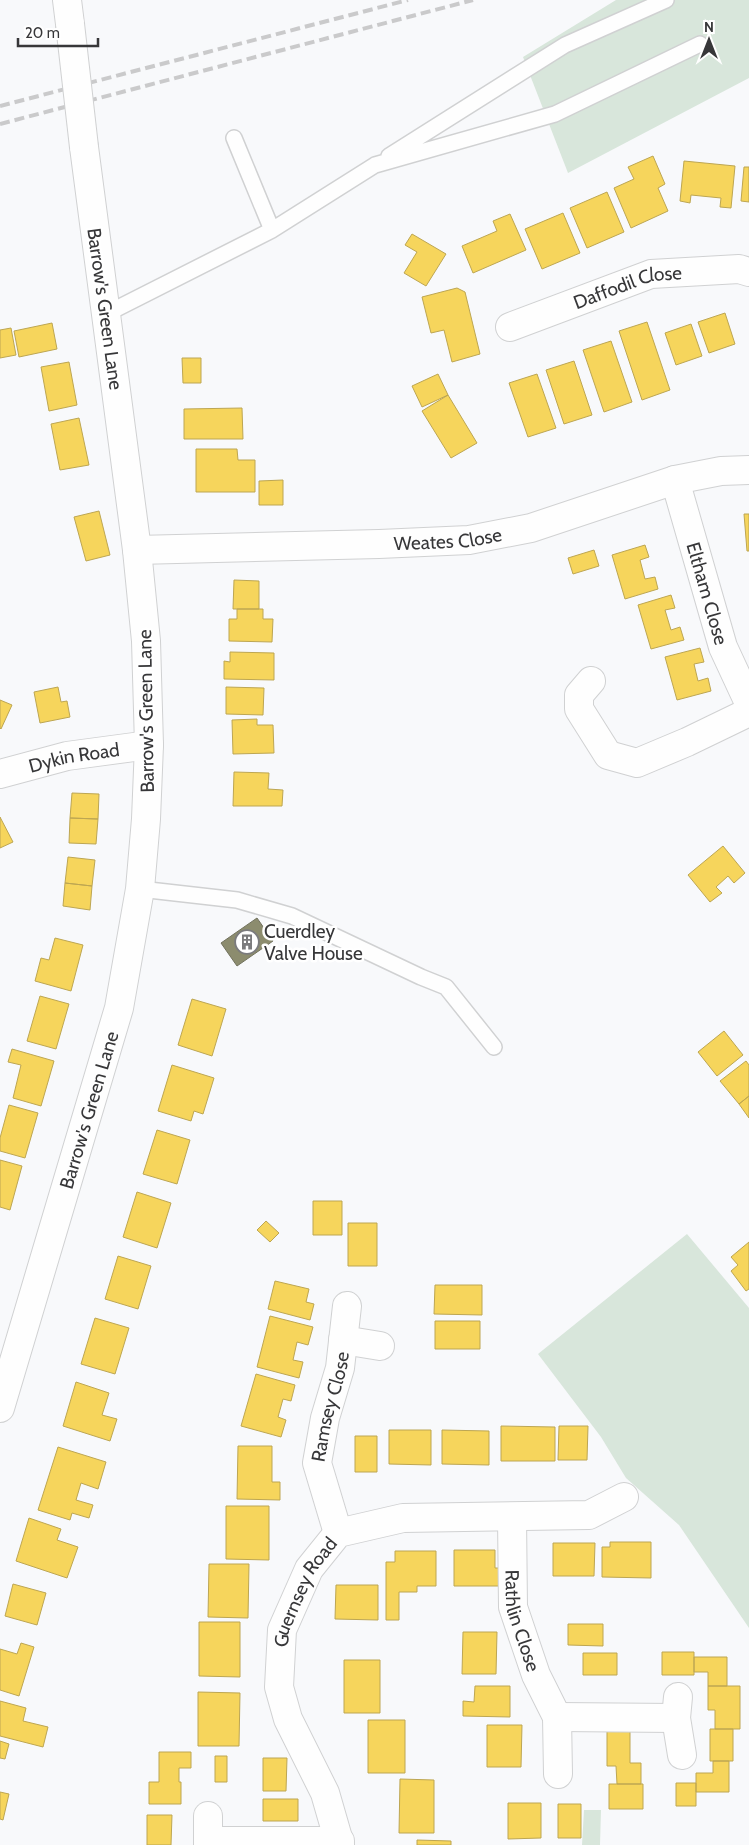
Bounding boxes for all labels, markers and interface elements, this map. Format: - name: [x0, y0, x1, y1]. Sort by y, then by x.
- scale bar: [18, 15, 98, 47]
- north arrow: [684, 15, 734, 65]
- text: N: [704, 18, 714, 36]
- text: 20 m: [25, 24, 60, 42]
- street label: Barrow's Green Lane: [82, 227, 128, 392]
- street label: Daffodil Close: [570, 261, 683, 314]
- street label: Weates Close: [393, 522, 504, 555]
- street label: Eltham Close: [682, 539, 733, 648]
- street label: Barrow's Green Lane: [133, 629, 159, 793]
- street label: Dykin Road: [26, 738, 121, 777]
- place label: Cuerdley Valve House: [264, 920, 363, 965]
- building icon: Cuerdley Valve House: [234, 929, 260, 955]
- street label: Barrow's Green Lane: [54, 1028, 123, 1192]
- street label: Ramsey Close: [306, 1350, 353, 1463]
- street label: Guernsey Road: [270, 1532, 342, 1648]
- street label: Rathlin Close: [501, 1570, 546, 1675]

